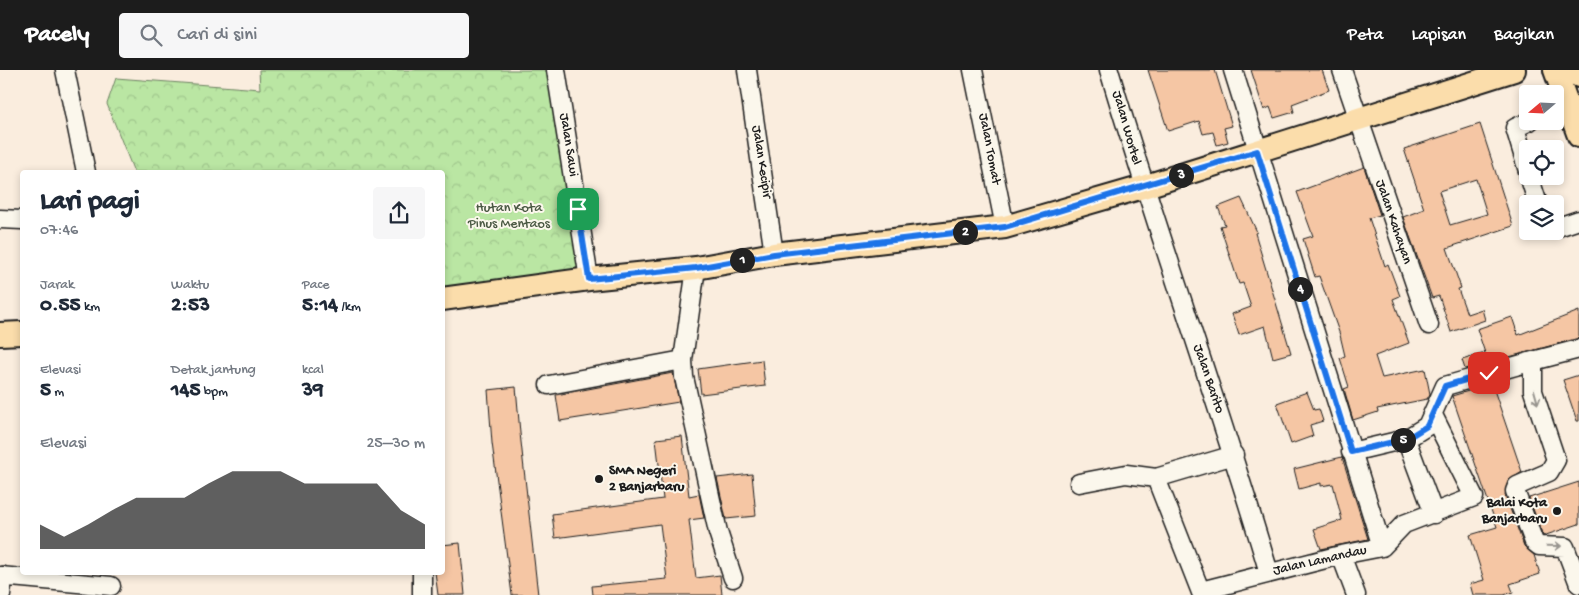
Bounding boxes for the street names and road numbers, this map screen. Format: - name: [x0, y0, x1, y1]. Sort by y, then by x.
- street label: Jalan Wortel: [1107, 89, 1145, 167]
- street label: Jalan Sawi: [555, 112, 581, 178]
- street label: Jalan Tomat: [974, 112, 1004, 187]
- street label: Jalan Kecipir: [747, 124, 775, 201]
- street label: Jalan Kahayan: [1371, 178, 1415, 267]
- street label: Jalan Barito: [1188, 342, 1228, 416]
- street label: Jalan Lamandau: [1271, 542, 1369, 580]

